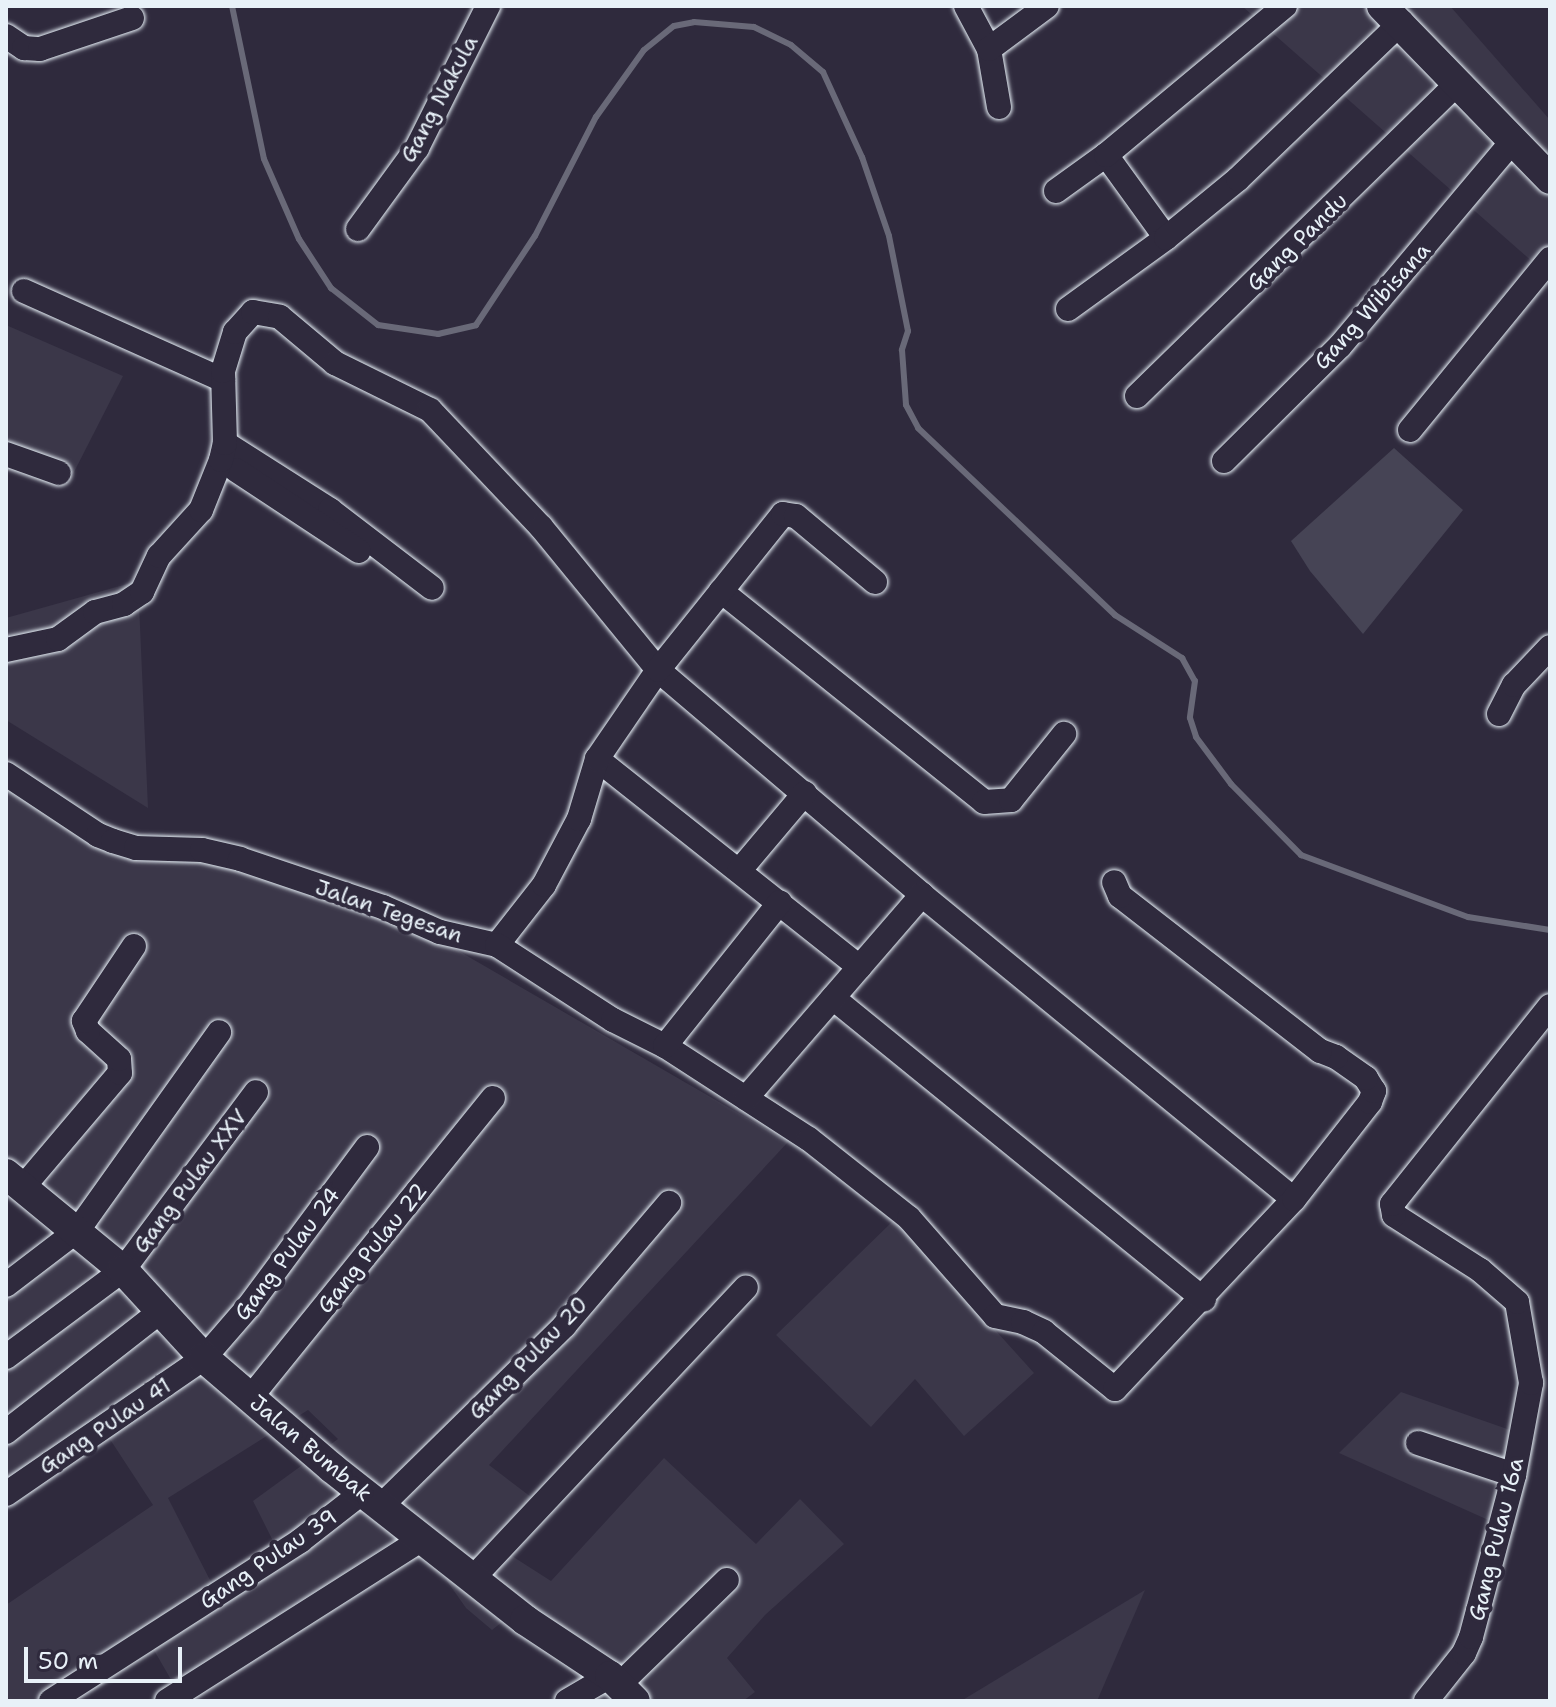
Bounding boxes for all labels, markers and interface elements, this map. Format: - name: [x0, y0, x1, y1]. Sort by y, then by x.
- street label: Gang Nakula: [395, 31, 483, 167]
- street label: Gang Pandu: [1241, 187, 1353, 297]
- street label: Gang Wibisana: [1308, 237, 1436, 375]
- street label: Jalan Tegesan: [312, 873, 466, 949]
- street label: Gang Pulau XXV: [127, 1104, 253, 1258]
- street label: Gang Pulau 22: [311, 1178, 433, 1318]
- street label: Gang Pulau 24: [229, 1182, 345, 1326]
- street label: Gang Pulau 20: [463, 1291, 593, 1425]
- street label: Gang Pulau 41: [34, 1372, 176, 1480]
- street label: Jalan Bumbak: [245, 1389, 377, 1507]
- street label: Gang Pulau 16a: [1463, 1455, 1529, 1623]
- street label: Gang Pulau 39: [194, 1503, 342, 1615]
- scale bar: [28, 1631, 186, 1681]
- text: 50 m: [38, 1645, 98, 1677]

